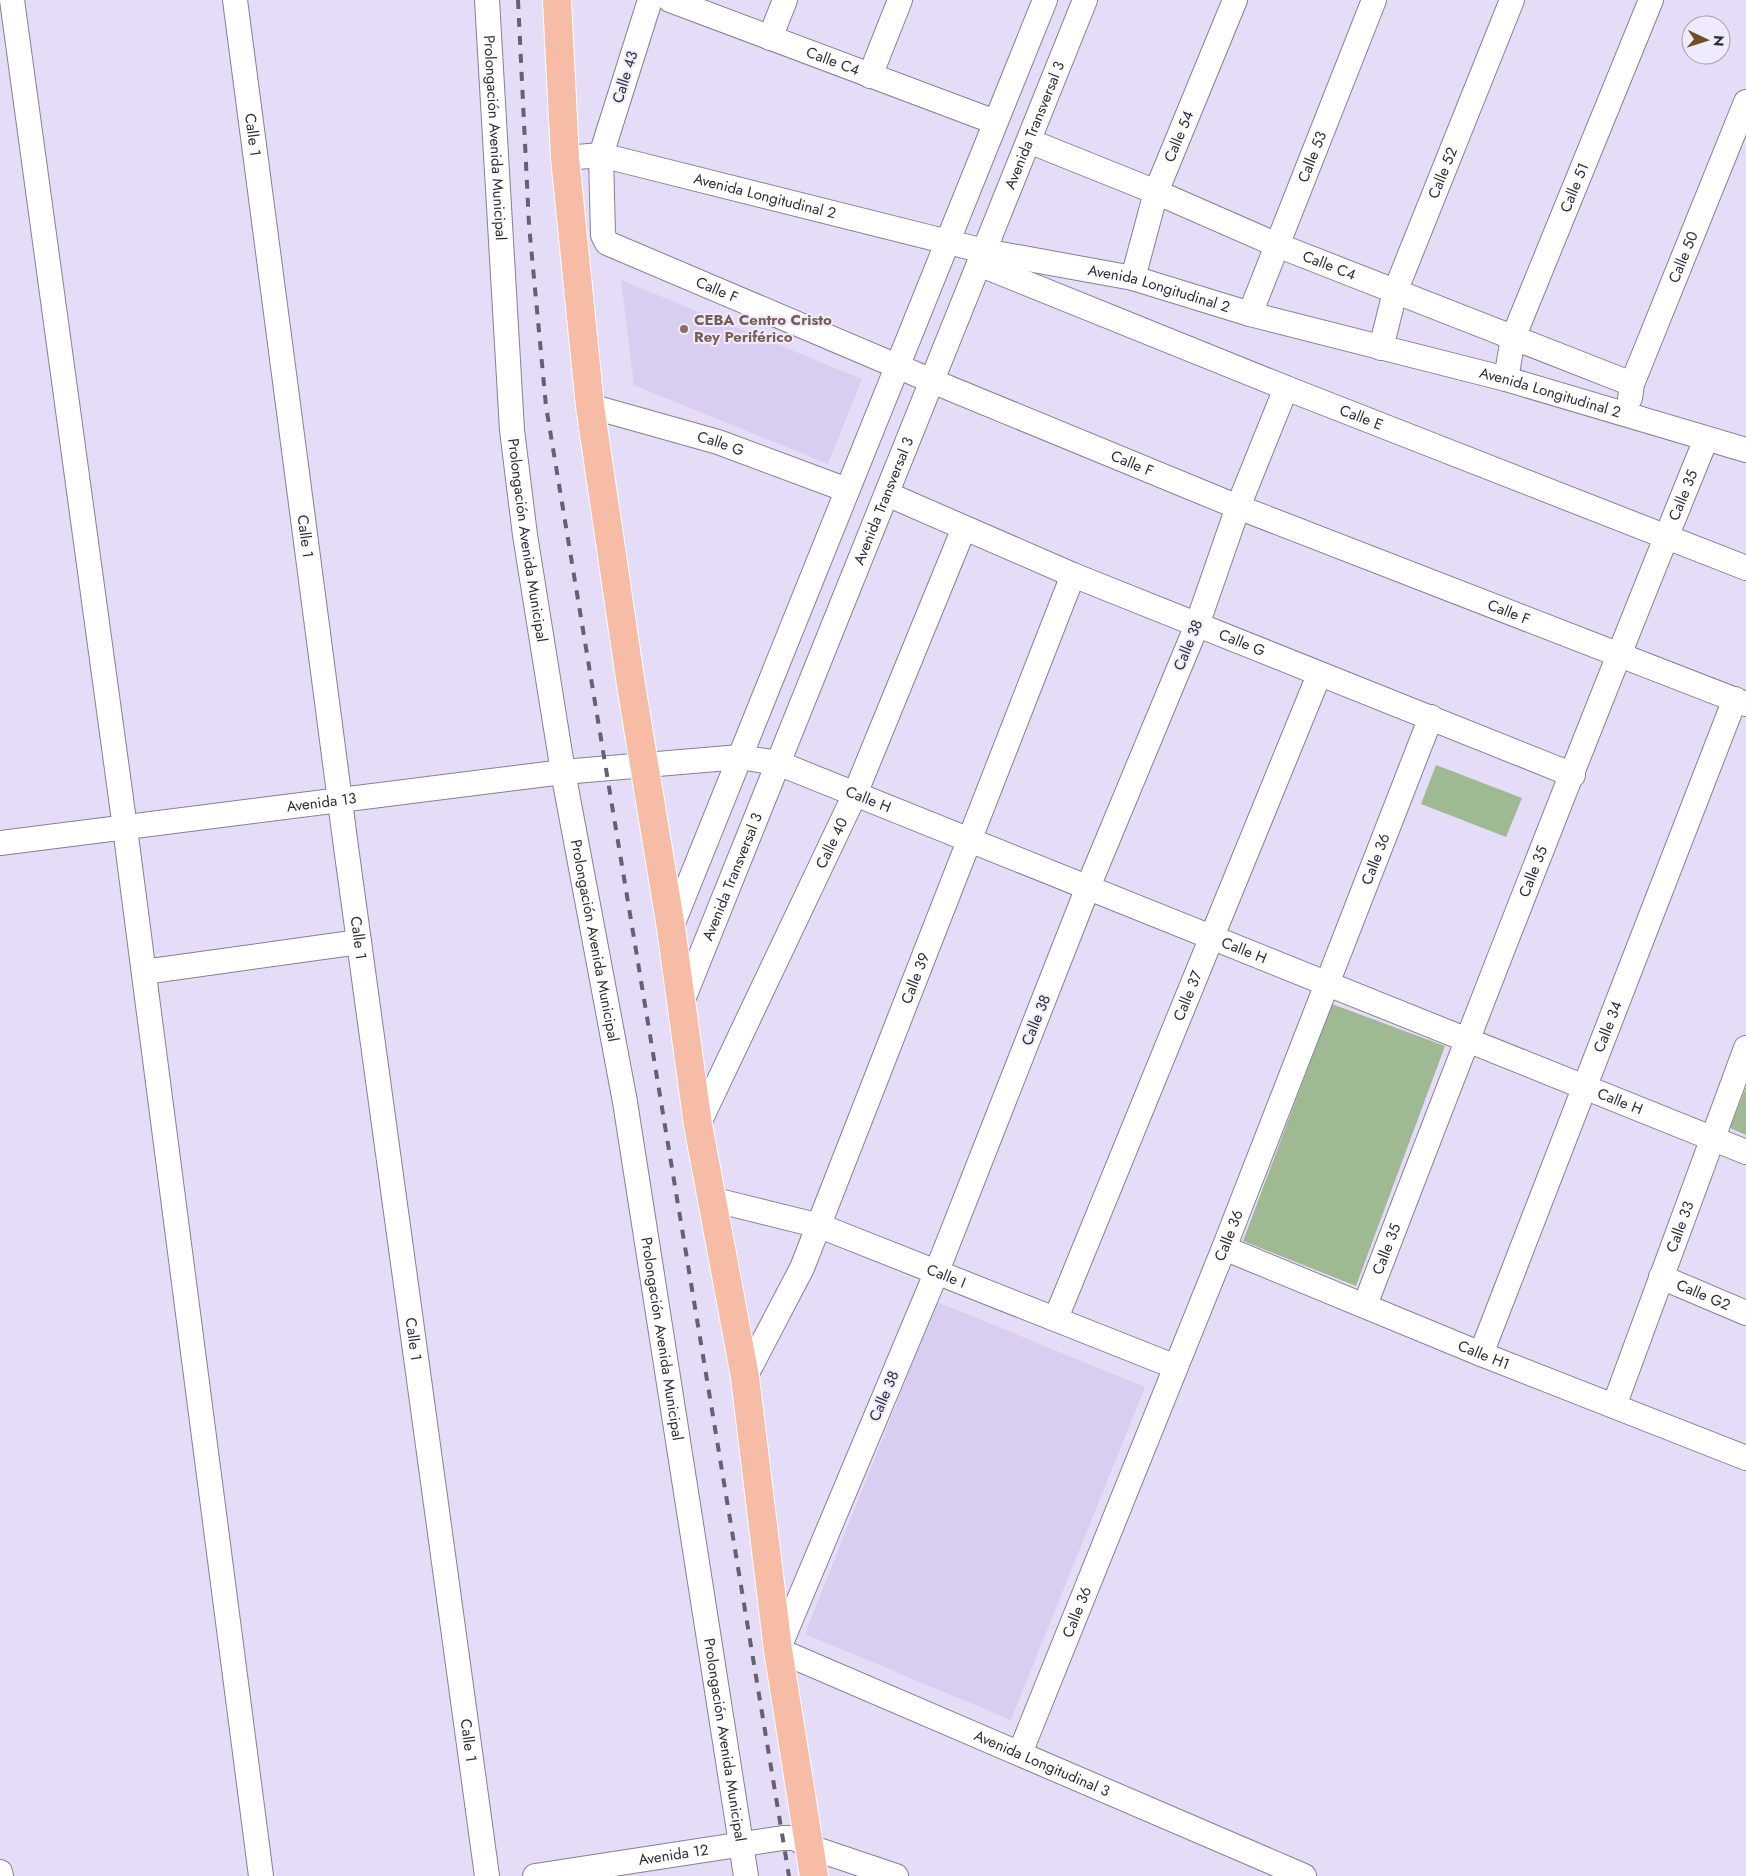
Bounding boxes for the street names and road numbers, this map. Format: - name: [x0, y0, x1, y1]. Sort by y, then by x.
- street label: Prolongación Avenida Municipal: [478, 35, 512, 241]
- street label: Calle C4: [803, 41, 863, 81]
- street label: Calle 43: [607, 48, 643, 106]
- street label: Avenida Transversal 3: [999, 58, 1070, 193]
- street label: Calle 54: [1158, 107, 1199, 166]
- street label: Calle 1: [239, 112, 266, 158]
- street label: Calle 53: [1292, 128, 1332, 186]
- street label: Calle 52: [1423, 144, 1463, 202]
- street label: Calle 51: [1554, 159, 1594, 216]
- street label: Avenida Longitudinal 2: [691, 168, 838, 225]
- street label: Calle 50: [1663, 228, 1704, 286]
- street label: Calle C4: [1299, 245, 1359, 286]
- street label: Avenida Longitudinal 2: [1086, 259, 1233, 318]
- street label: Calle F: [692, 271, 742, 308]
- street label: Avenida Longitudinal 2: [1477, 362, 1623, 423]
- street label: Calle E: [1336, 399, 1386, 436]
- street label: Calle G: [695, 426, 747, 462]
- street label: Avenida Transversal 3: [848, 434, 919, 568]
- street label: Prolongación Avenida Municipal: [502, 437, 553, 644]
- street label: Calle F: [1107, 445, 1157, 482]
- street label: Calle 35: [1663, 466, 1703, 524]
- street label: Calle 1: [292, 513, 319, 559]
- street label: Calle F: [1484, 594, 1533, 630]
- street label: Calle 38: [1168, 616, 1208, 674]
- street label: Calle G: [1216, 623, 1269, 662]
- street label: Calle H: [842, 780, 894, 818]
- street label: Avenida 13: [285, 787, 358, 818]
- street label: Avenida Transversal 3: [697, 809, 768, 944]
- street label: Calle 40: [810, 814, 853, 872]
- street label: Calle 36: [1356, 830, 1396, 888]
- street label: Prolongación Avenida Municipal: [565, 837, 624, 1044]
- street label: Calle 35: [1513, 843, 1553, 900]
- street label: Calle 1: [345, 915, 372, 961]
- street label: Calle H: [1218, 931, 1270, 969]
- street label: Calle 39: [895, 949, 935, 1007]
- street label: Calle 37: [1168, 967, 1208, 1024]
- street label: Calle 38: [1016, 991, 1056, 1049]
- street label: Calle 34: [1588, 998, 1628, 1056]
- street label: Calle H: [1594, 1082, 1646, 1120]
- street label: Calle 33: [1661, 1198, 1700, 1255]
- street label: Calle 36: [1209, 1207, 1249, 1265]
- street label: Calle 35: [1367, 1220, 1406, 1278]
- street label: Prolongación Avenida Municipal: [635, 1236, 689, 1442]
- street label: Calle I: [923, 1258, 969, 1294]
- street label: Calle G2: [1673, 1274, 1734, 1316]
- street label: Calle 1: [400, 1316, 427, 1362]
- street label: Calle H1: [1455, 1335, 1513, 1375]
- street label: Calle 38: [864, 1367, 904, 1425]
- street label: Calle 36: [1057, 1583, 1097, 1641]
- street label: Prolongación Avenida Municipal: [698, 1637, 751, 1843]
- street label: Calle 1: [455, 1717, 482, 1763]
- street label: Avenida Longitudinal 3: [971, 1725, 1113, 1802]
- street label: Avenida 12: [637, 1839, 710, 1871]

